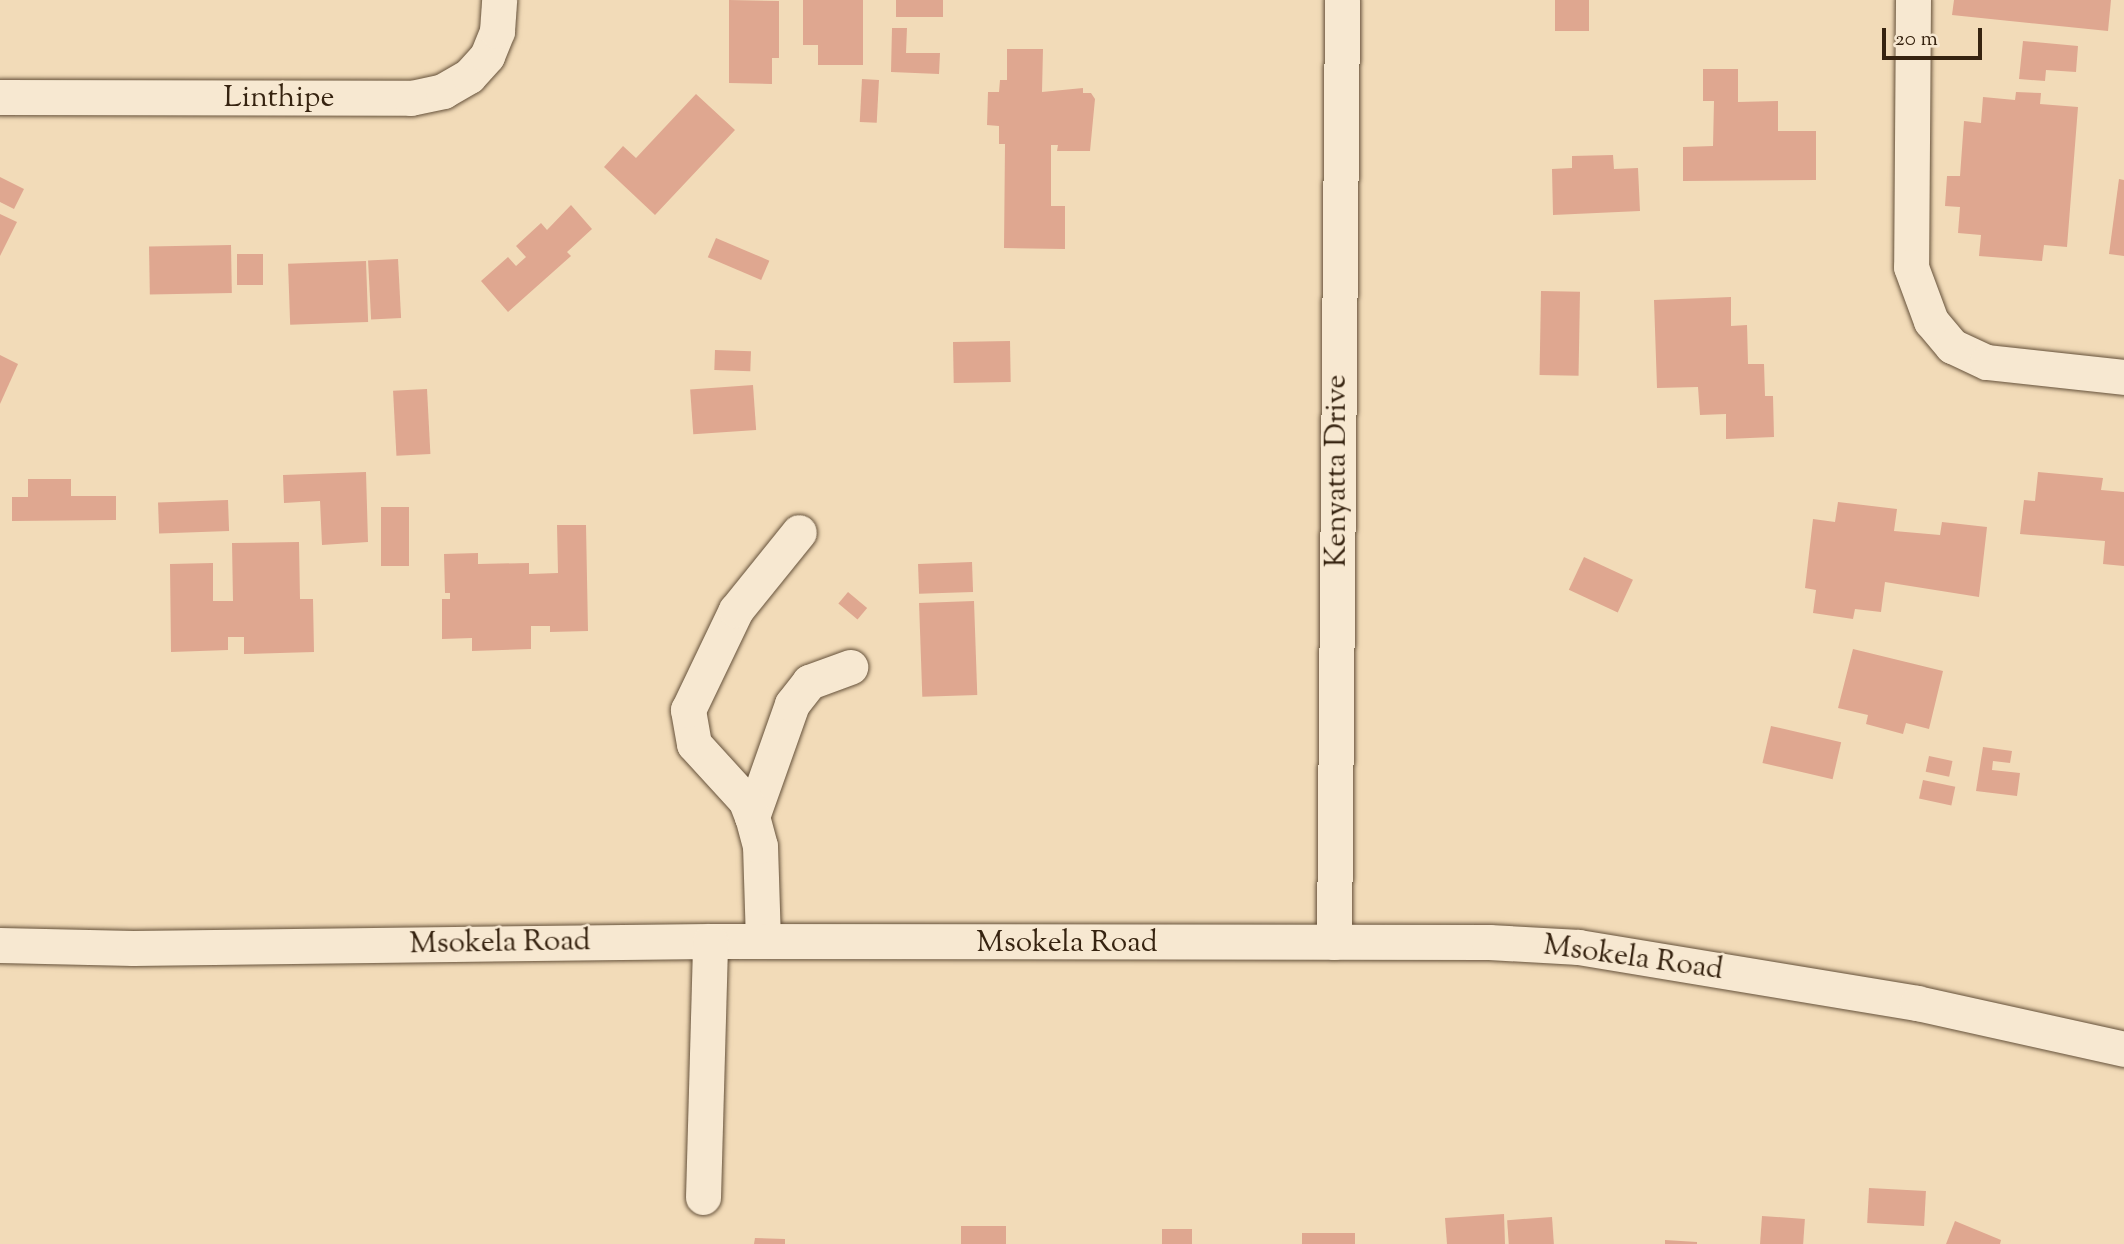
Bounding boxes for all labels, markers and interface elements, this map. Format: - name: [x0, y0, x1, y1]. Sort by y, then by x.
- scale bar: [1886, 14, 1986, 58]
- text: 20 m: [1895, 25, 1938, 55]
- street label: Linthipe: [224, 81, 334, 117]
- street label: Kenyatta Drive: [1320, 375, 1356, 567]
- street label: Msokela Road: [409, 924, 591, 964]
- street label: Msokela Road: [976, 926, 1158, 962]
- street label: Msokela Road: [1541, 929, 1725, 989]

